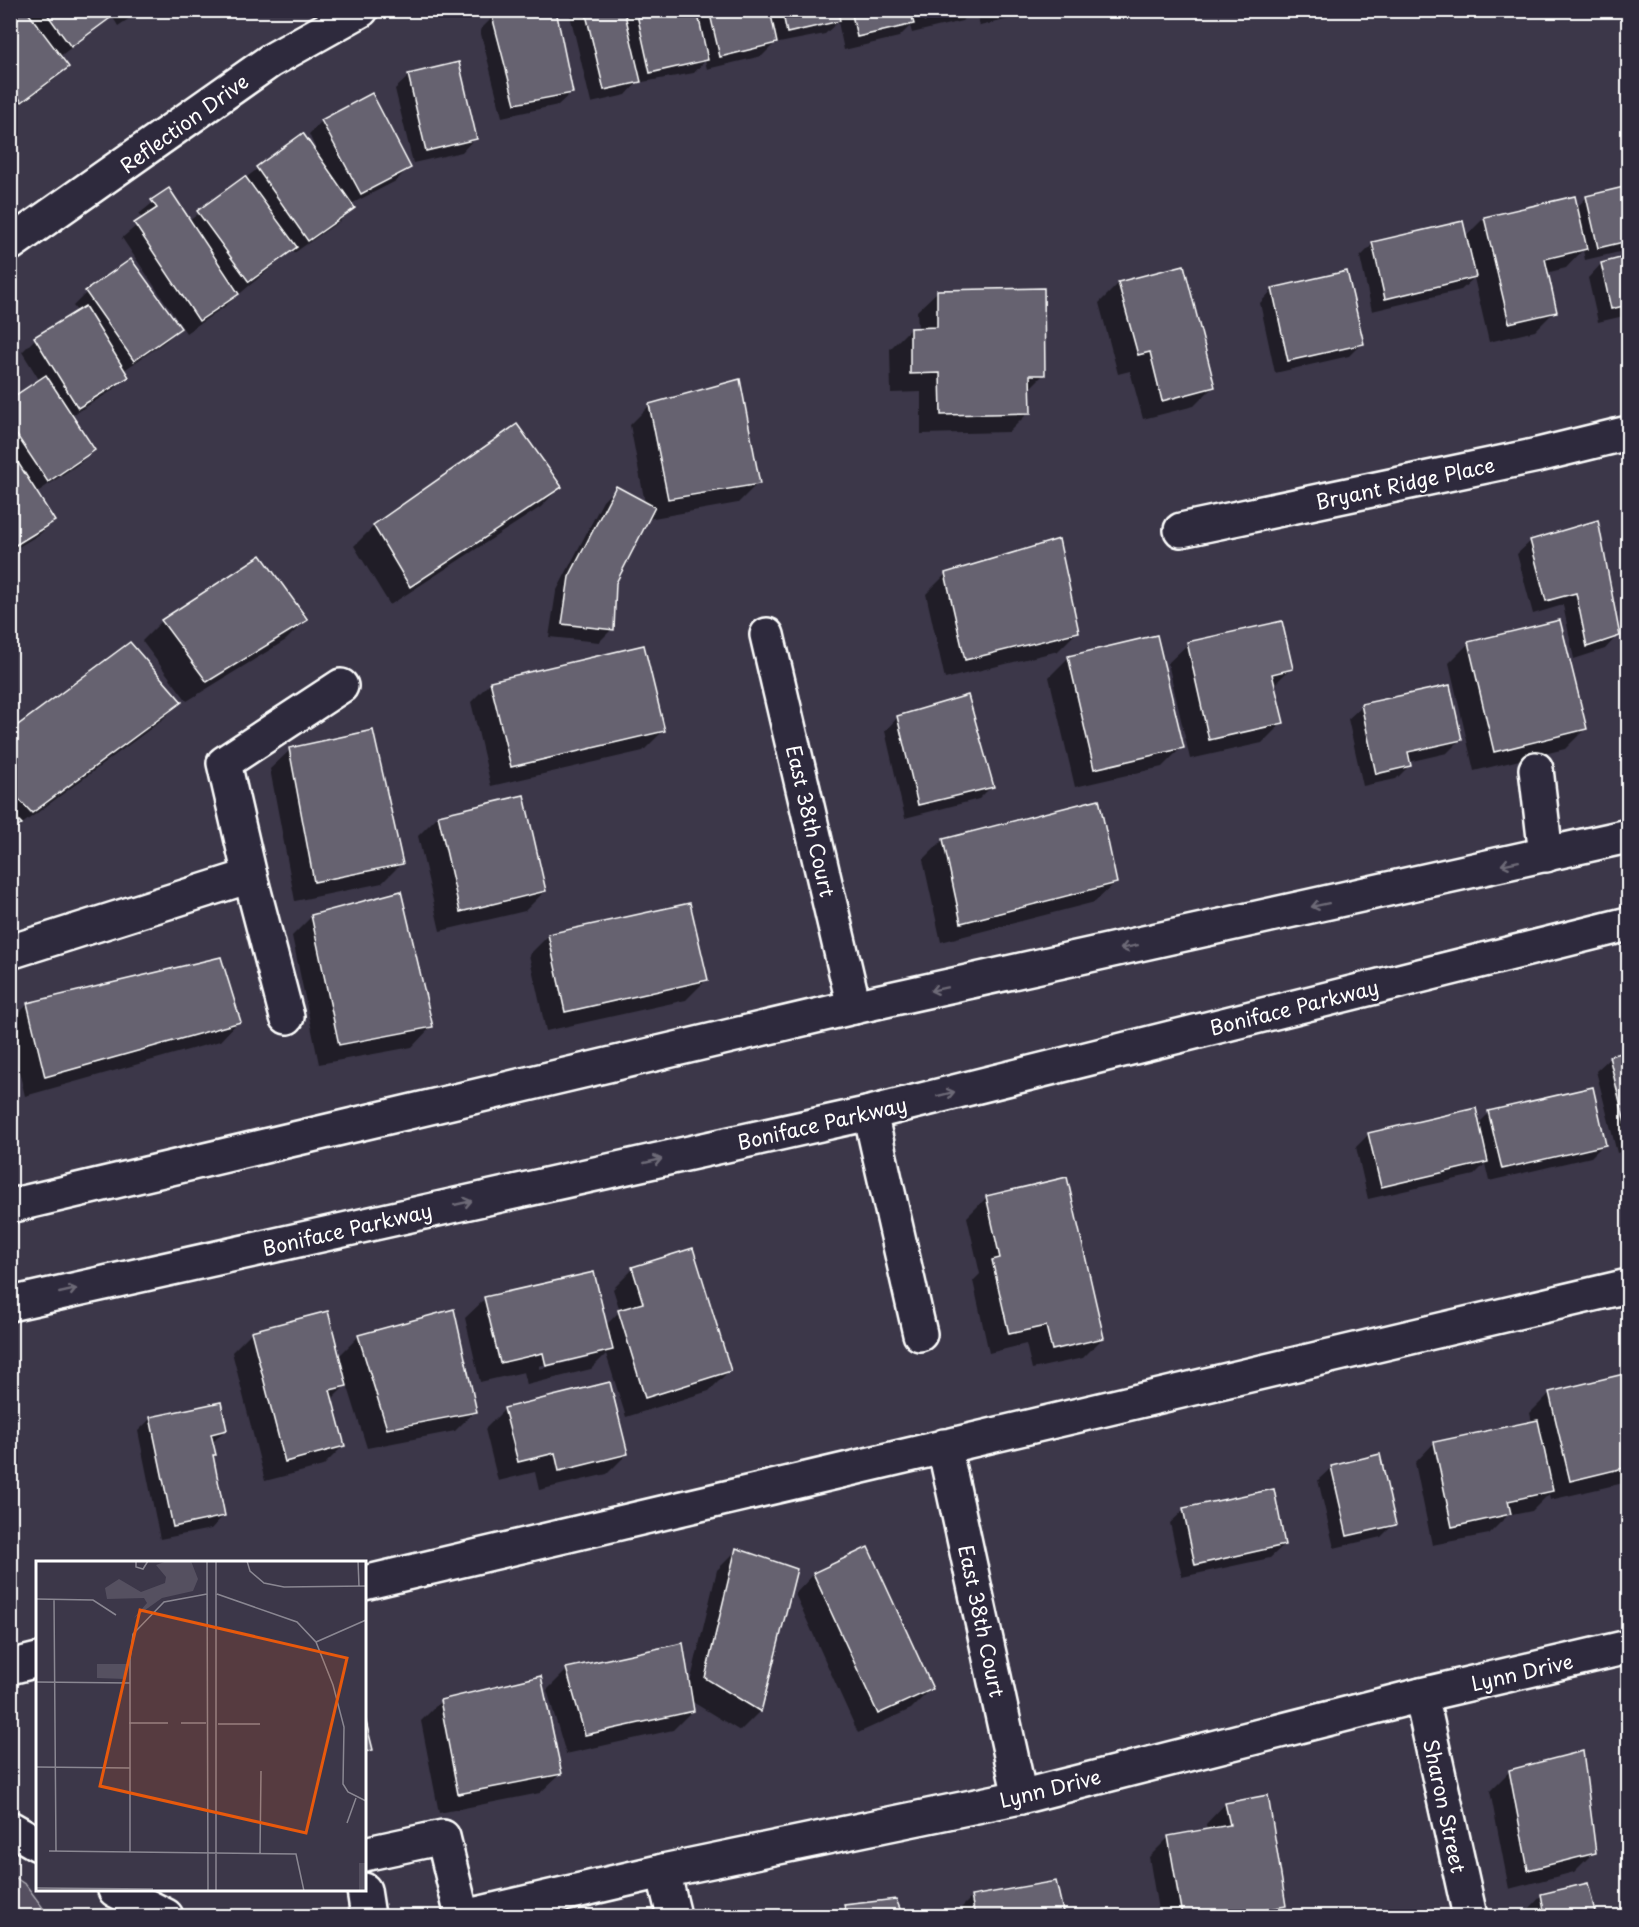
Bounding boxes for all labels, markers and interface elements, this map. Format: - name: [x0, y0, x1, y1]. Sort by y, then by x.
- street label: Reflection Drive: [114, 66, 254, 180]
- street label: Bryant Ridge Place: [1313, 449, 1497, 517]
- street label: East 38th Court: [779, 742, 843, 900]
- one-way arrow: [1501, 857, 1520, 869]
- one-way arrow: [1310, 899, 1329, 911]
- one-way arrow: [1120, 941, 1139, 953]
- street label: Boniface Parkway: [1206, 972, 1382, 1042]
- one-way arrow: [929, 983, 948, 995]
- one-way arrow: [936, 1087, 955, 1099]
- street label: Boniface Parkway: [734, 1089, 910, 1157]
- one-way arrow: [644, 1154, 663, 1166]
- street label: Boniface Parkway: [259, 1195, 435, 1263]
- one-way arrow: [453, 1197, 472, 1208]
- one-way arrow: [57, 1285, 77, 1296]
- street label: East 38th Court: [951, 1542, 1013, 1700]
- inset map: [36, 1561, 366, 1891]
- street label: Lynn Drive: [1468, 1646, 1576, 1698]
- street label: Sharon Street: [1416, 1736, 1474, 1876]
- street label: Lynn Drive: [996, 1761, 1104, 1815]

